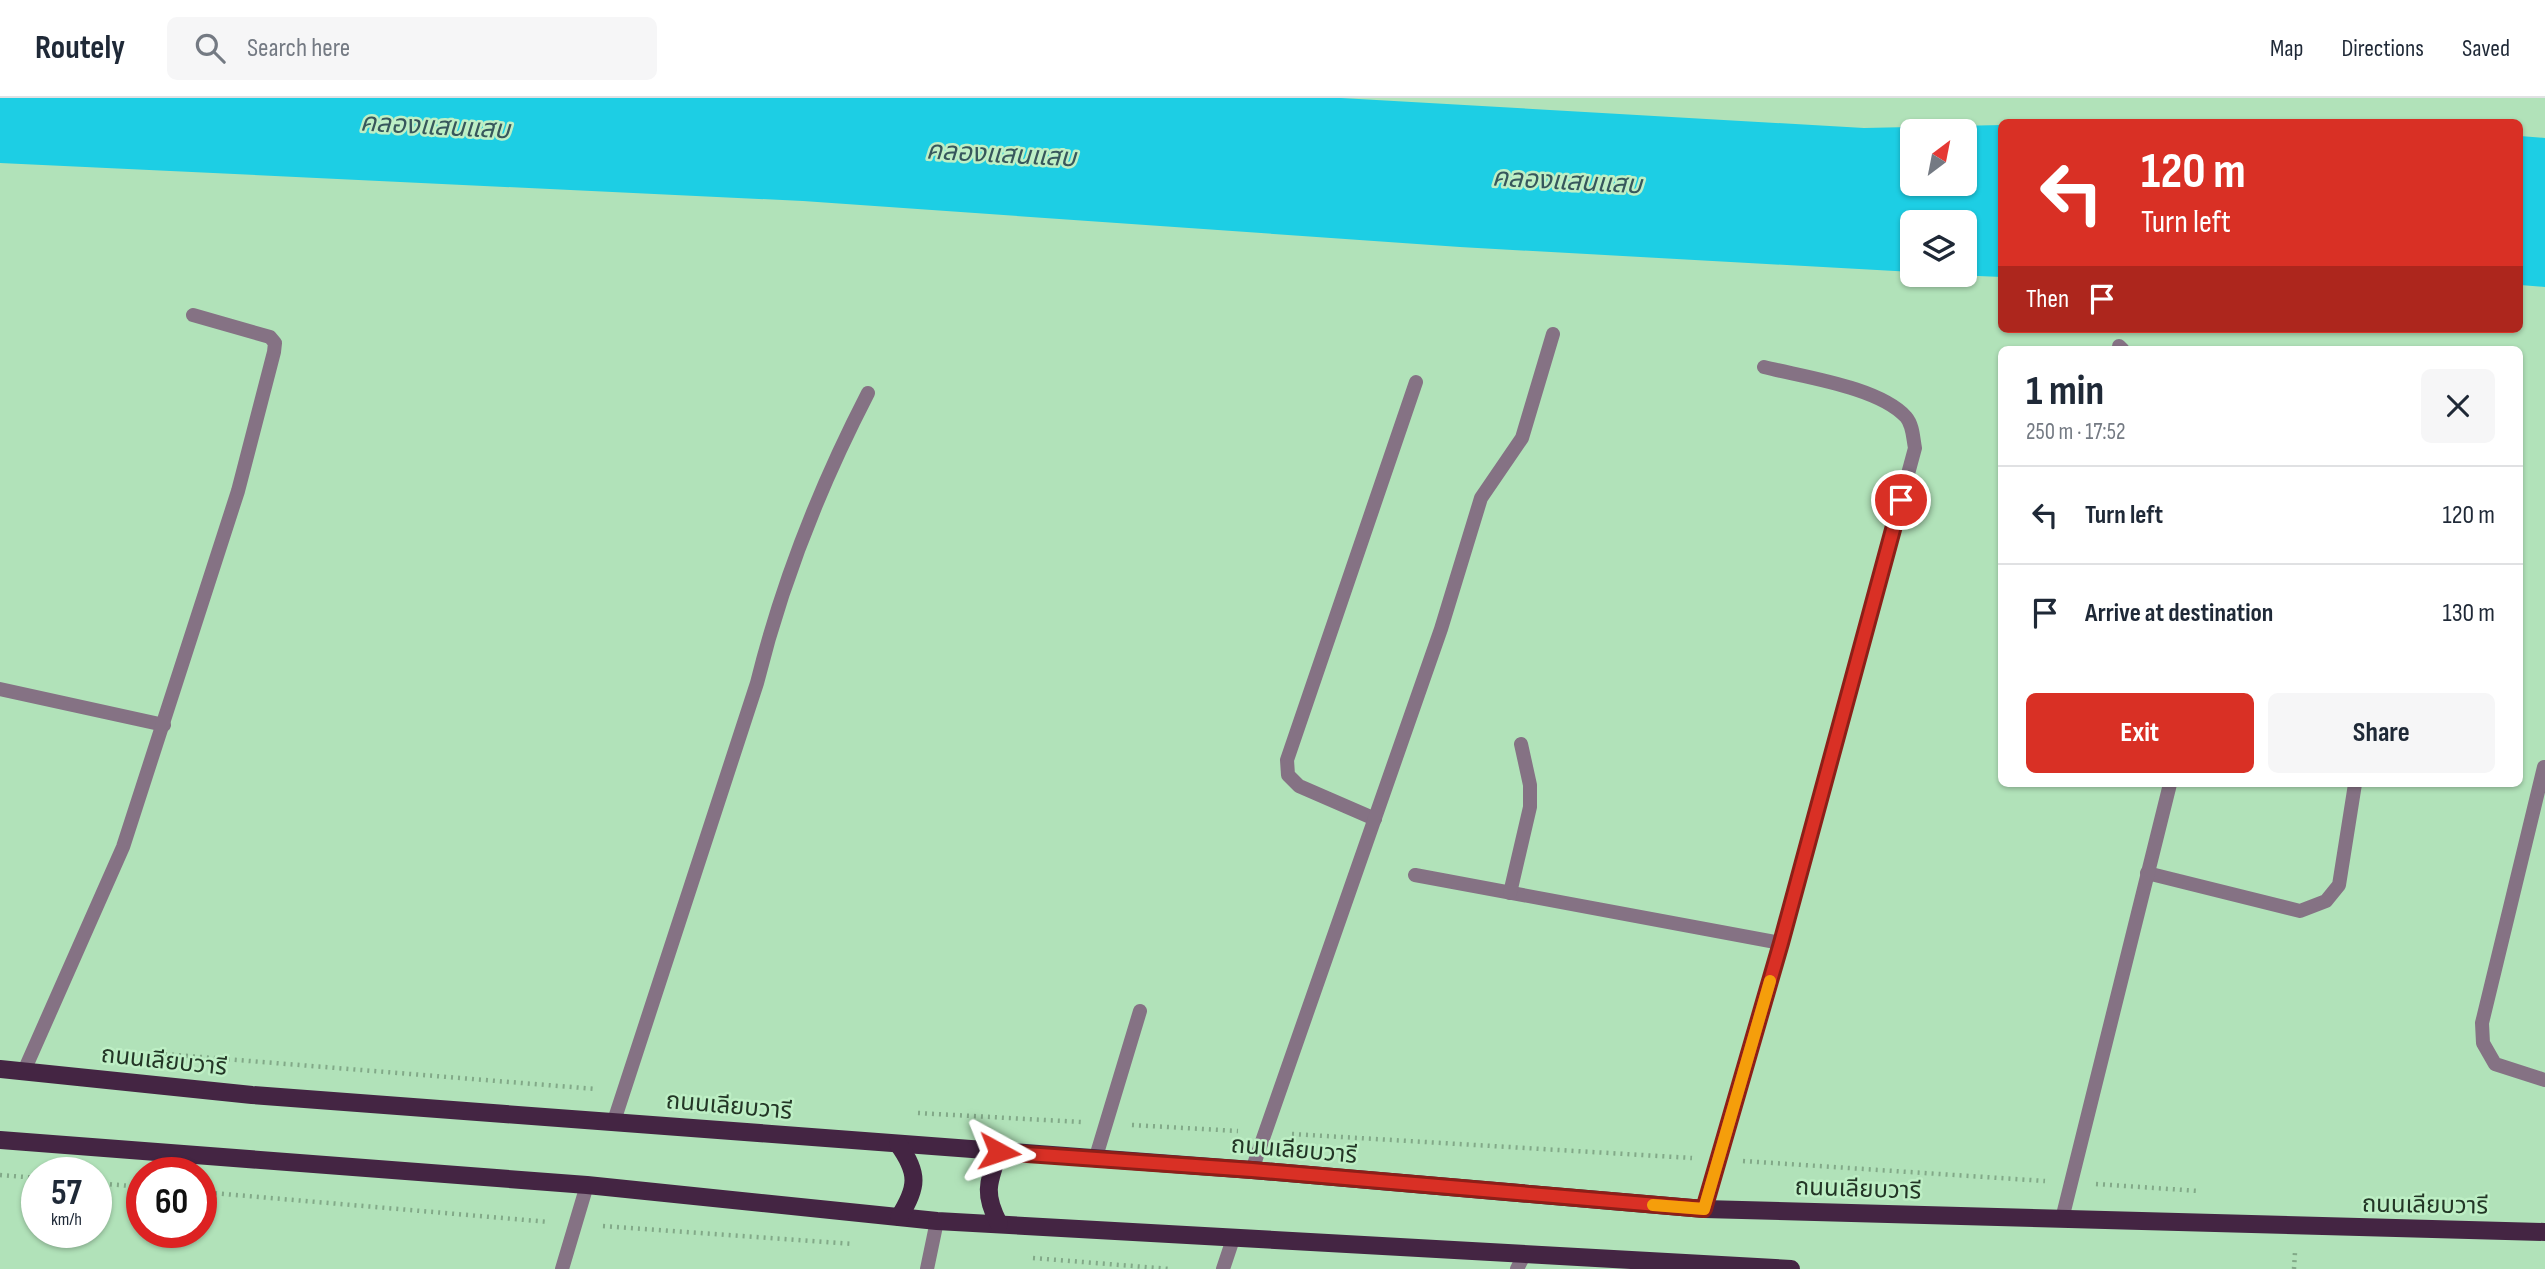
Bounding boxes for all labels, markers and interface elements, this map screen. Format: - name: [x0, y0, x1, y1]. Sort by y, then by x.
- search box: [167, 17, 657, 80]
- text: Routely: [35, 28, 125, 68]
- icon: search: [191, 29, 229, 67]
- text: Search here: [247, 33, 350, 64]
- text: Map: [2270, 34, 2303, 63]
- text: Directions: [2341, 34, 2424, 63]
- text: Saved: [2462, 34, 2510, 63]
- water label: คลองแสนแสบ: [359, 108, 513, 147]
- north arrow: [1900, 119, 1978, 196]
- map controls: [1900, 119, 1977, 287]
- water label: คลองแสนแสบ: [925, 136, 1079, 175]
- text: 120 m: [2141, 143, 2246, 202]
- icon: left: [2026, 147, 2117, 238]
- water label: คลองแสนแสบ: [1491, 163, 1645, 202]
- text: Turn left: [2141, 203, 2231, 242]
- button: layers: [1900, 210, 1977, 287]
- icon: arrive: [2083, 280, 2121, 318]
- text: Then: [2026, 284, 2069, 315]
- text: 1 min: [2026, 366, 2104, 417]
- button: close: [2421, 369, 2495, 443]
- text: 250 m · 17:52: [2026, 418, 2125, 446]
- pin: [1871, 470, 1931, 530]
- icon: arrive: [1882, 481, 1920, 519]
- icon: left: [2026, 496, 2064, 534]
- text: Turn left: [2085, 500, 2163, 531]
- text: 120 m: [2442, 500, 2495, 531]
- icon: arrive: [2026, 594, 2064, 632]
- text: Arrive at destination: [2085, 598, 2273, 629]
- text: 130 m: [2443, 598, 2495, 629]
- button: Exit: [2026, 693, 2254, 773]
- button: Share: [2268, 693, 2495, 773]
- street label: ถนนเลียบวารี: [100, 1040, 228, 1082]
- street label: ถนนเลียบวารี: [665, 1086, 793, 1126]
- position arrow: [962, 1115, 1036, 1189]
- street label: ถนนเลียบวารี: [1230, 1130, 1358, 1170]
- speed limit sign: 60: [126, 1157, 217, 1248]
- text: 57: [51, 1172, 82, 1215]
- street label: ถนนเลียบวารี: [1794, 1172, 1922, 1206]
- street label: ถนนเลียบวารี: [2362, 1189, 2488, 1221]
- text: km/h: [51, 1209, 82, 1230]

